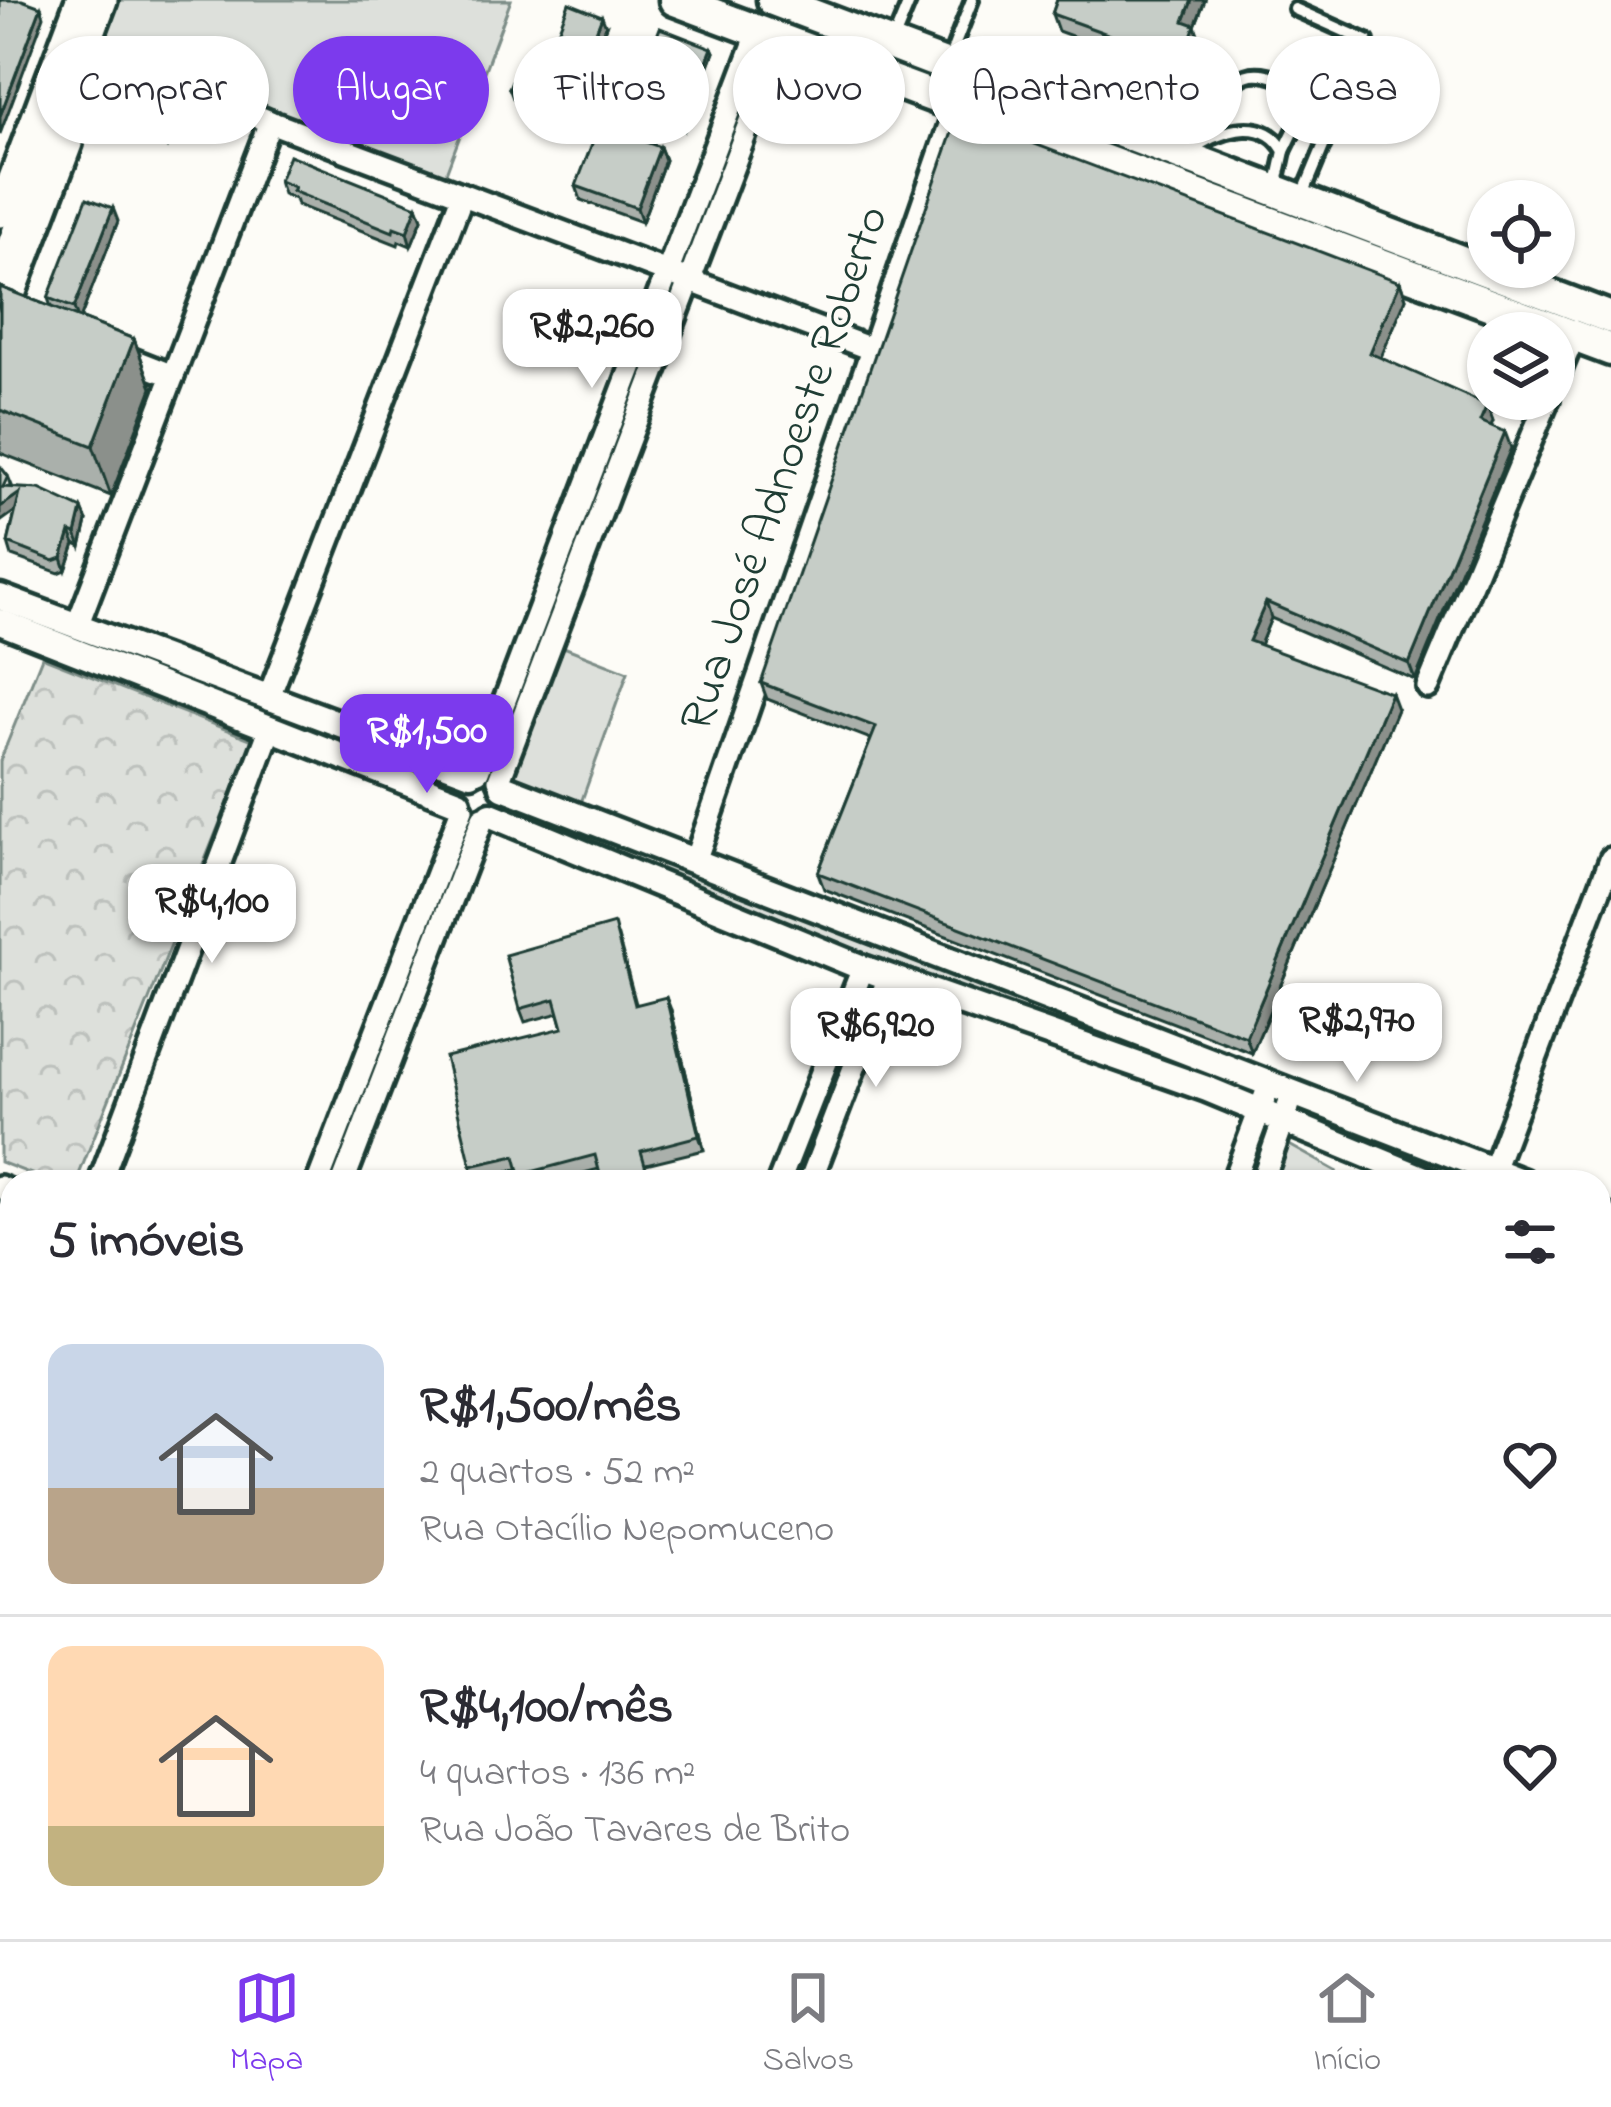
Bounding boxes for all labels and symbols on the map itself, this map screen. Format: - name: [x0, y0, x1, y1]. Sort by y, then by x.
- street label: Rua José Adnoeste Roberto: [663, 197, 909, 741]
- pin: R$2,260: [481, 289, 703, 391]
- pin: R$1,500: [316, 694, 538, 796]
- pin: R$4,100: [101, 864, 323, 966]
- pin: R$2,970: [1246, 983, 1468, 1085]
- pin: R$6,920: [765, 988, 987, 1090]

